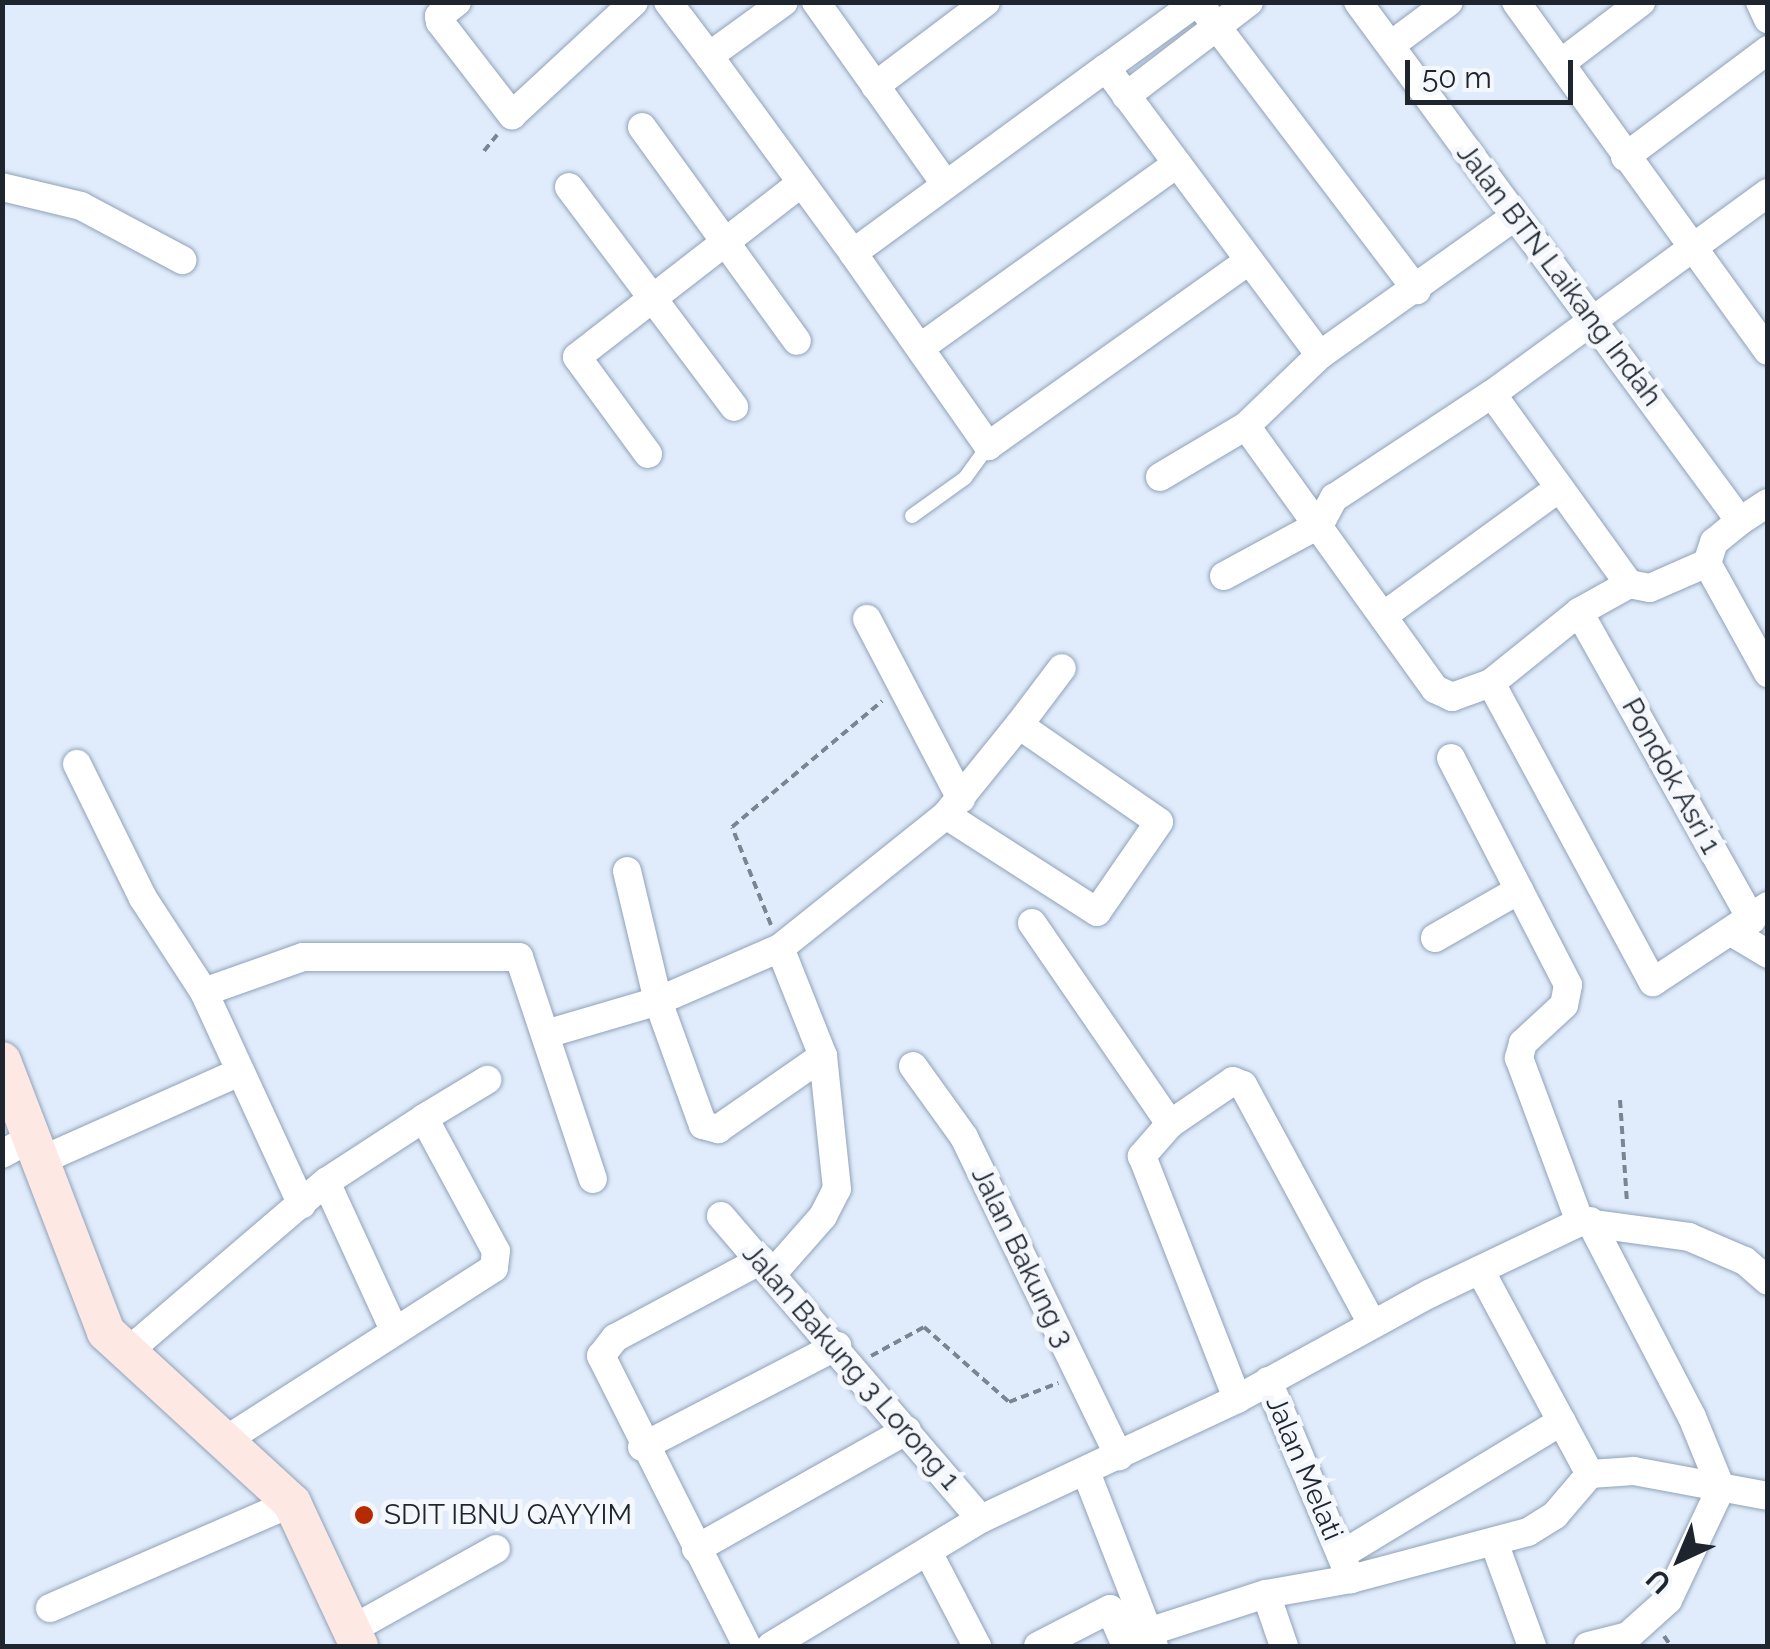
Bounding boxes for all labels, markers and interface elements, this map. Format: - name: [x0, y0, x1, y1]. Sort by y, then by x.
- scale bar: [1410, 40, 1578, 102]
- text: 50 m: [1422, 60, 1492, 95]
- street label: Jalan BTN Laikang Indah: [1449, 137, 1669, 413]
- street label: Pondok Asri 1: [1614, 692, 1728, 860]
- street label: Jalan Bakung 3: [964, 1162, 1080, 1352]
- street label: Jalan Bakung 3 Lorong 1: [735, 1237, 967, 1497]
- street label: Jalan Melati: [1258, 1391, 1350, 1545]
- place label: SDIT IBNU QAYYIM: [384, 1498, 633, 1532]
- marker: SDIT IBNU QAYYIM: [353, 1504, 375, 1526]
- north arrow: [1630, 1509, 1730, 1609]
- text: U: [1640, 1562, 1678, 1600]

